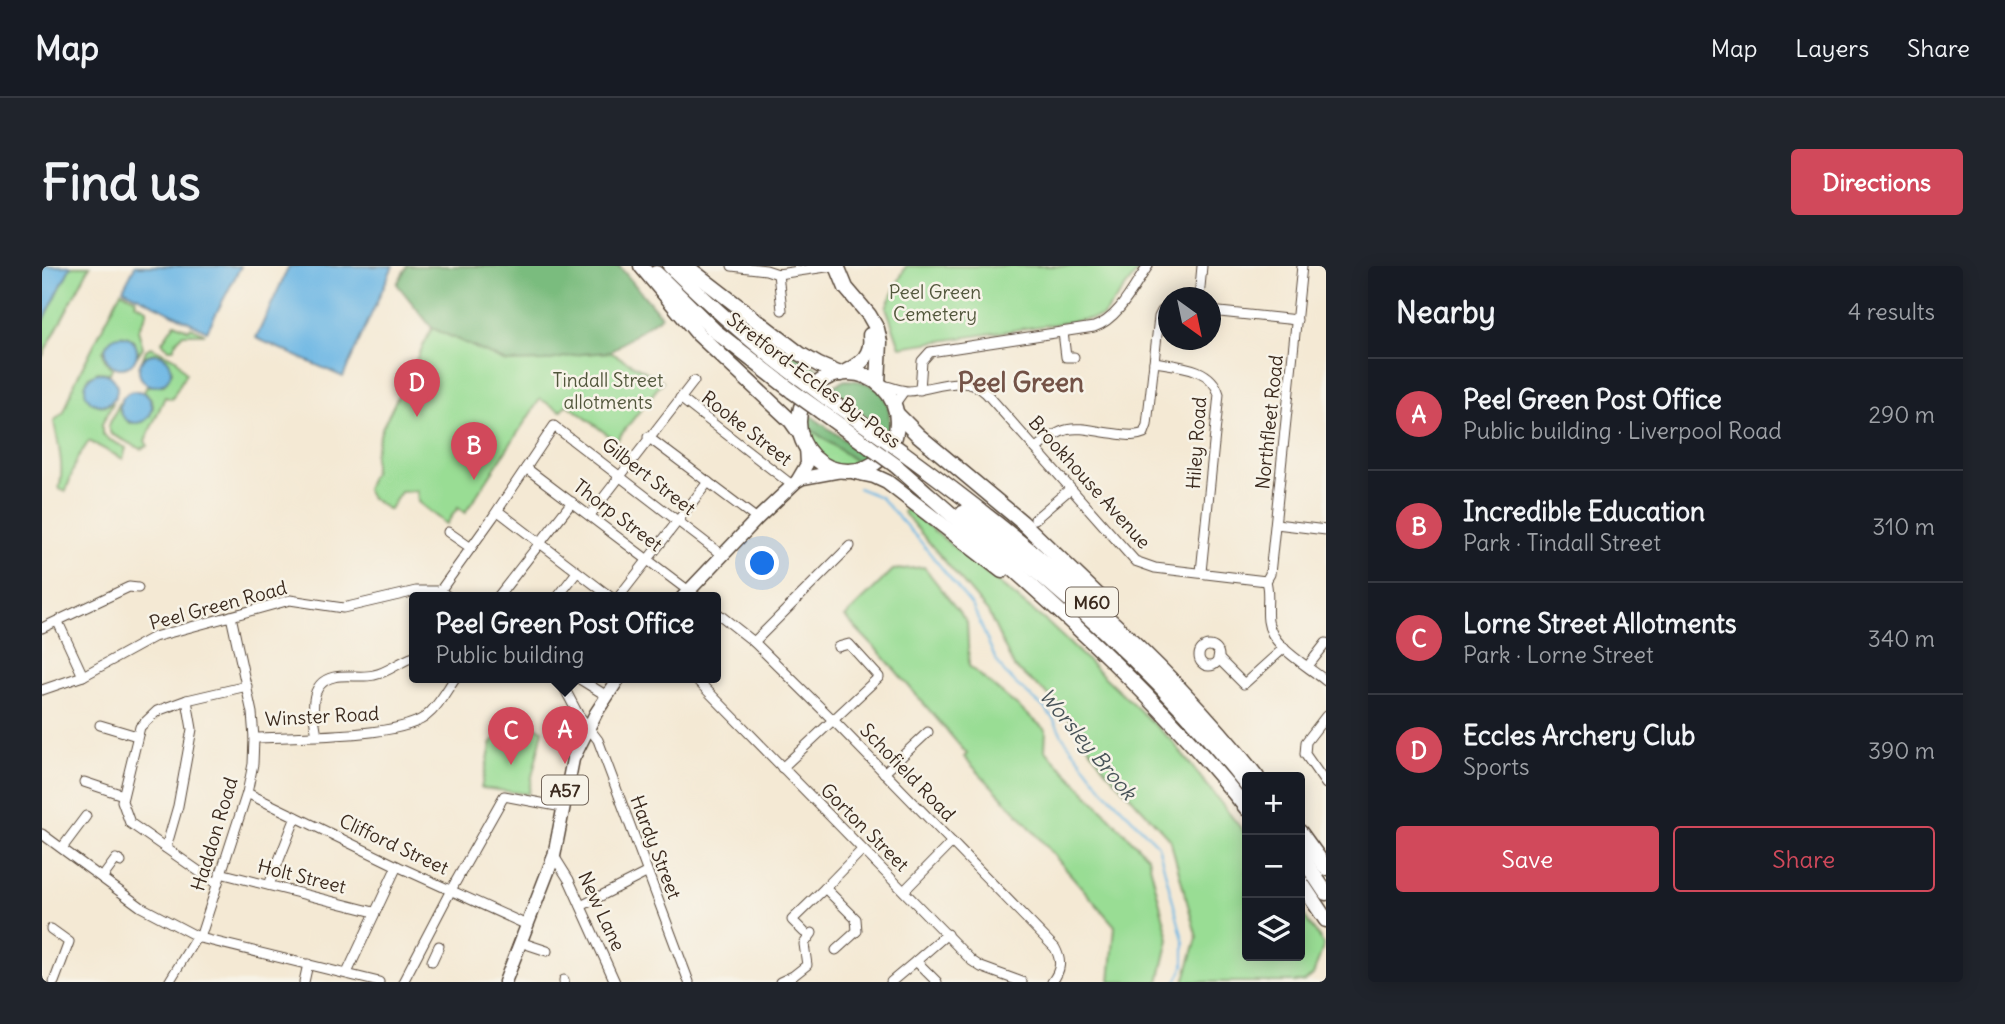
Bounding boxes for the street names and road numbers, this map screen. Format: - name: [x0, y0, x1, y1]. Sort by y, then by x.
- street label: Stretford-Eccles By-Pass: [722, 307, 906, 453]
- street label: Northfleet Road: [1250, 354, 1288, 490]
- street label: Rooke Street: [697, 385, 797, 471]
- street label: Hiley Road: [1181, 396, 1211, 490]
- street label: Brookhouse Avenue: [1024, 410, 1156, 554]
- street label: Gilbert Street: [597, 432, 701, 520]
- street label: Thorp Street: [569, 474, 667, 556]
- street label: Peel Green Road: [147, 575, 289, 635]
- road number: M60: [1066, 588, 1118, 616]
- street label: Winster Road: [264, 701, 380, 731]
- street label: Schofield Road: [855, 718, 961, 826]
- street label: Haddon Road: [185, 774, 243, 894]
- road number: A57: [542, 776, 588, 804]
- street label: Gorton Street: [816, 778, 914, 876]
- street label: Hardy Street: [625, 792, 687, 902]
- street label: Clifford Street: [336, 808, 452, 880]
- street label: Holt Street: [255, 853, 349, 899]
- street label: New Lane: [573, 867, 631, 955]

